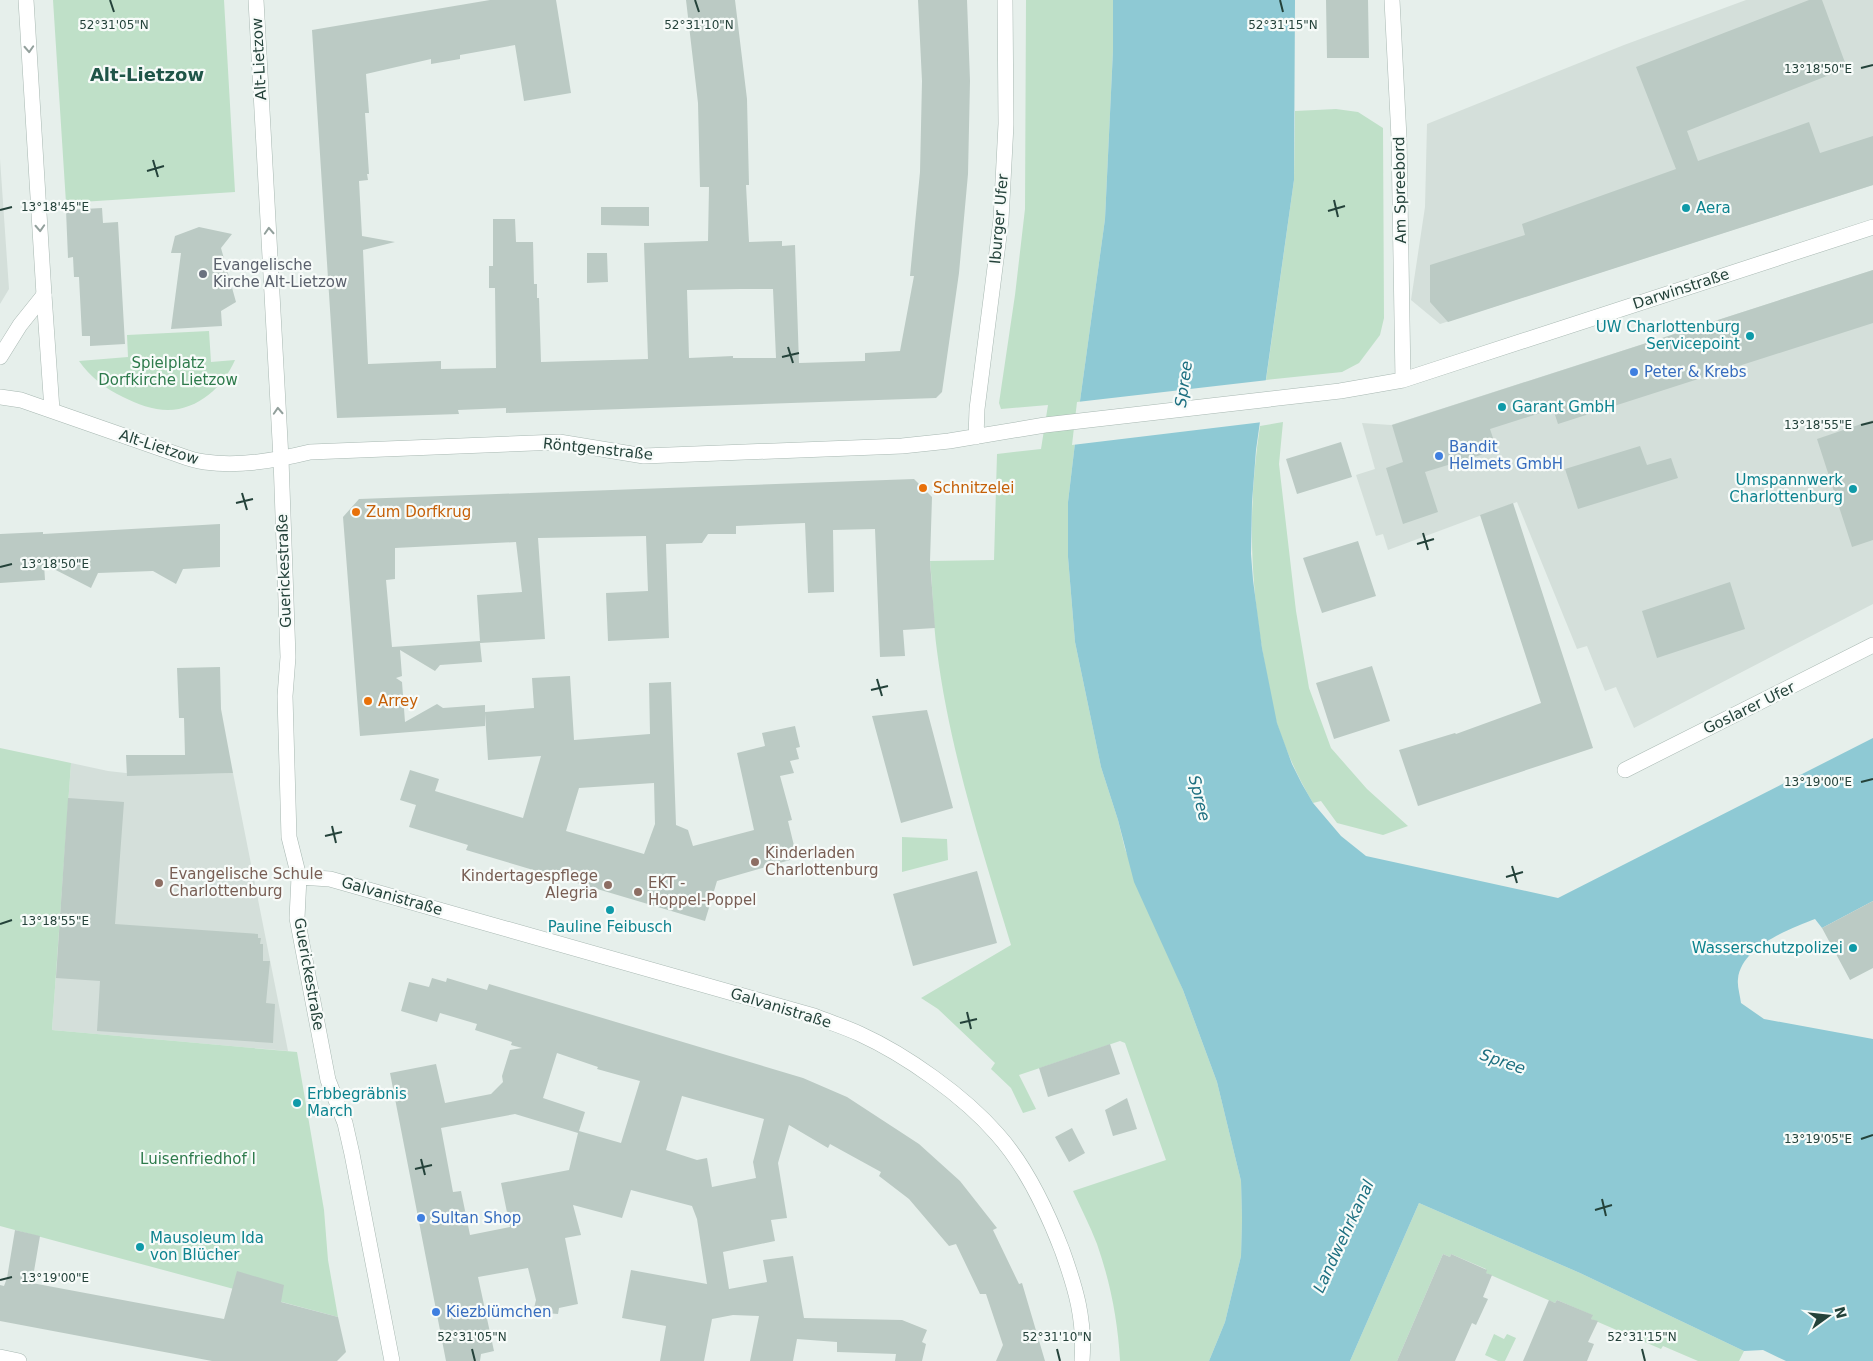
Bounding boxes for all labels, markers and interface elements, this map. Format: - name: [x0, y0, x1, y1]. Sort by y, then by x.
- street label: Alt-Lietzow: [248, 17, 270, 101]
- text: 52°31'05"N: [79, 18, 149, 32]
- text: 52°31'10"N: [664, 18, 734, 32]
- text: 52°31'15"N: [1248, 18, 1318, 32]
- one-way arrow: [24, 45, 35, 53]
- text: 13°18'50"E: [1784, 62, 1852, 76]
- district label: Alt-Lietzow: [90, 64, 204, 85]
- street label: Am Spreebord: [1390, 136, 1410, 244]
- street label: Iburger Ufer: [986, 172, 1012, 265]
- place label: Aera: [1696, 199, 1731, 217]
- text: 13°18'45"E: [21, 200, 89, 214]
- marker: Aera: [1680, 202, 1692, 214]
- one-way arrow: [34, 225, 45, 233]
- one-way arrow: [263, 226, 274, 234]
- place label: Evangelische Kirche Alt-Lietzow: [213, 256, 347, 291]
- street label: Darwinstraße: [1630, 265, 1732, 313]
- marker: Evangelische Kirche Alt-Lietzow: [197, 268, 209, 280]
- place label: UW Charlottenburg Servicepoint: [1596, 318, 1740, 353]
- marker: UW Charlottenburg Servicepoint: [1744, 330, 1756, 342]
- park label: Spielplatz Dorfkirche Lietzow: [98, 354, 238, 389]
- water label: Spree: [1171, 360, 1196, 408]
- place label: Peter & Krebs: [1644, 363, 1747, 381]
- marker: Peter & Krebs: [1628, 366, 1640, 378]
- place label: Garant GmbH: [1512, 398, 1615, 416]
- marker: Garant GmbH: [1496, 401, 1508, 413]
- one-way arrow: [273, 406, 284, 414]
- text: 13°18'55"E: [1784, 418, 1852, 432]
- street label: Alt-Lietzow: [117, 426, 201, 468]
- street label: Röntgenstraße: [542, 434, 654, 464]
- place label: Bandit Helmets GmbH: [1449, 438, 1563, 473]
- marker: Bandit Helmets GmbH: [1433, 450, 1445, 462]
- place label: Umspannwerk Charlottenburg: [1729, 471, 1843, 506]
- place label: Schnitzelei: [933, 479, 1015, 497]
- marker: Schnitzelei: [917, 482, 929, 494]
- marker: Umspannwerk Charlottenburg: [1847, 483, 1859, 495]
- place label: Zum Dorfkrug: [366, 503, 471, 521]
- marker: Zum Dorfkrug: [350, 506, 362, 518]
- street label: Guerickestraße: [273, 514, 295, 628]
- text: 13°18'50"E: [21, 557, 89, 571]
- street label: Goslarer Ufer: [1700, 678, 1798, 738]
- place label: Arrey: [378, 692, 418, 710]
- marker: Arrey: [362, 695, 374, 707]
- water label: Spree: [1185, 773, 1214, 823]
- text: 13°19'00"E: [1784, 775, 1852, 789]
- place label: Kinderladen Charlottenburg: [765, 844, 879, 879]
- marker: Kinderladen Charlottenburg: [749, 856, 761, 868]
- place label: Evangelische Schule Charlottenburg: [169, 865, 323, 900]
- place label: Kindertagespflege Alegria: [461, 867, 598, 902]
- street label: Galvanistraße: [339, 873, 445, 919]
- place label: EKT - Hoppel-Poppel: [648, 874, 756, 909]
- marker: Evangelische Schule Charlottenburg: [153, 877, 165, 889]
- marker: Kindertagespflege Alegria: [602, 879, 614, 891]
- marker: EKT - Hoppel-Poppel: [632, 886, 644, 898]
- marker: Pauline Feibusch: [604, 904, 616, 916]
- text: 13°18'55"E: [21, 914, 89, 928]
- street label: Guerickestraße: [290, 916, 328, 1032]
- place label: Pauline Feibusch: [548, 918, 672, 936]
- place label: Wasserschutzpolizei: [1692, 939, 1843, 957]
- marker: Wasserschutzpolizei: [1847, 942, 1859, 954]
- street label: Galvanistraße: [728, 984, 834, 1032]
- water label: Spree: [1478, 1045, 1528, 1078]
- place label: Erbbegräbnis March: [307, 1085, 407, 1120]
- marker: Erbbegräbnis March: [291, 1097, 303, 1109]
- text: 13°19'05"E: [1784, 1132, 1852, 1146]
- park label: Luisenfriedhof I: [140, 1150, 256, 1168]
- water label: Landwehrkanal: [1309, 1176, 1378, 1296]
- place label: Sultan Shop: [431, 1209, 521, 1227]
- marker: Sultan Shop: [415, 1212, 427, 1224]
- place label: Mausoleum Ida von Blücher: [150, 1229, 264, 1264]
- marker: Mausoleum Ida von Blücher: [134, 1241, 146, 1253]
- text: 13°19'00"E: [21, 1271, 89, 1285]
- north arrow: [1803, 1291, 1853, 1341]
- place label: Kiezblümchen: [446, 1303, 551, 1321]
- text: N: [1831, 1305, 1850, 1320]
- marker: Kiezblümchen: [430, 1306, 442, 1318]
- text: 52°31'05"N: [437, 1330, 507, 1344]
- text: 52°31'10"N: [1022, 1330, 1092, 1344]
- text: 52°31'15"N: [1607, 1330, 1677, 1344]

